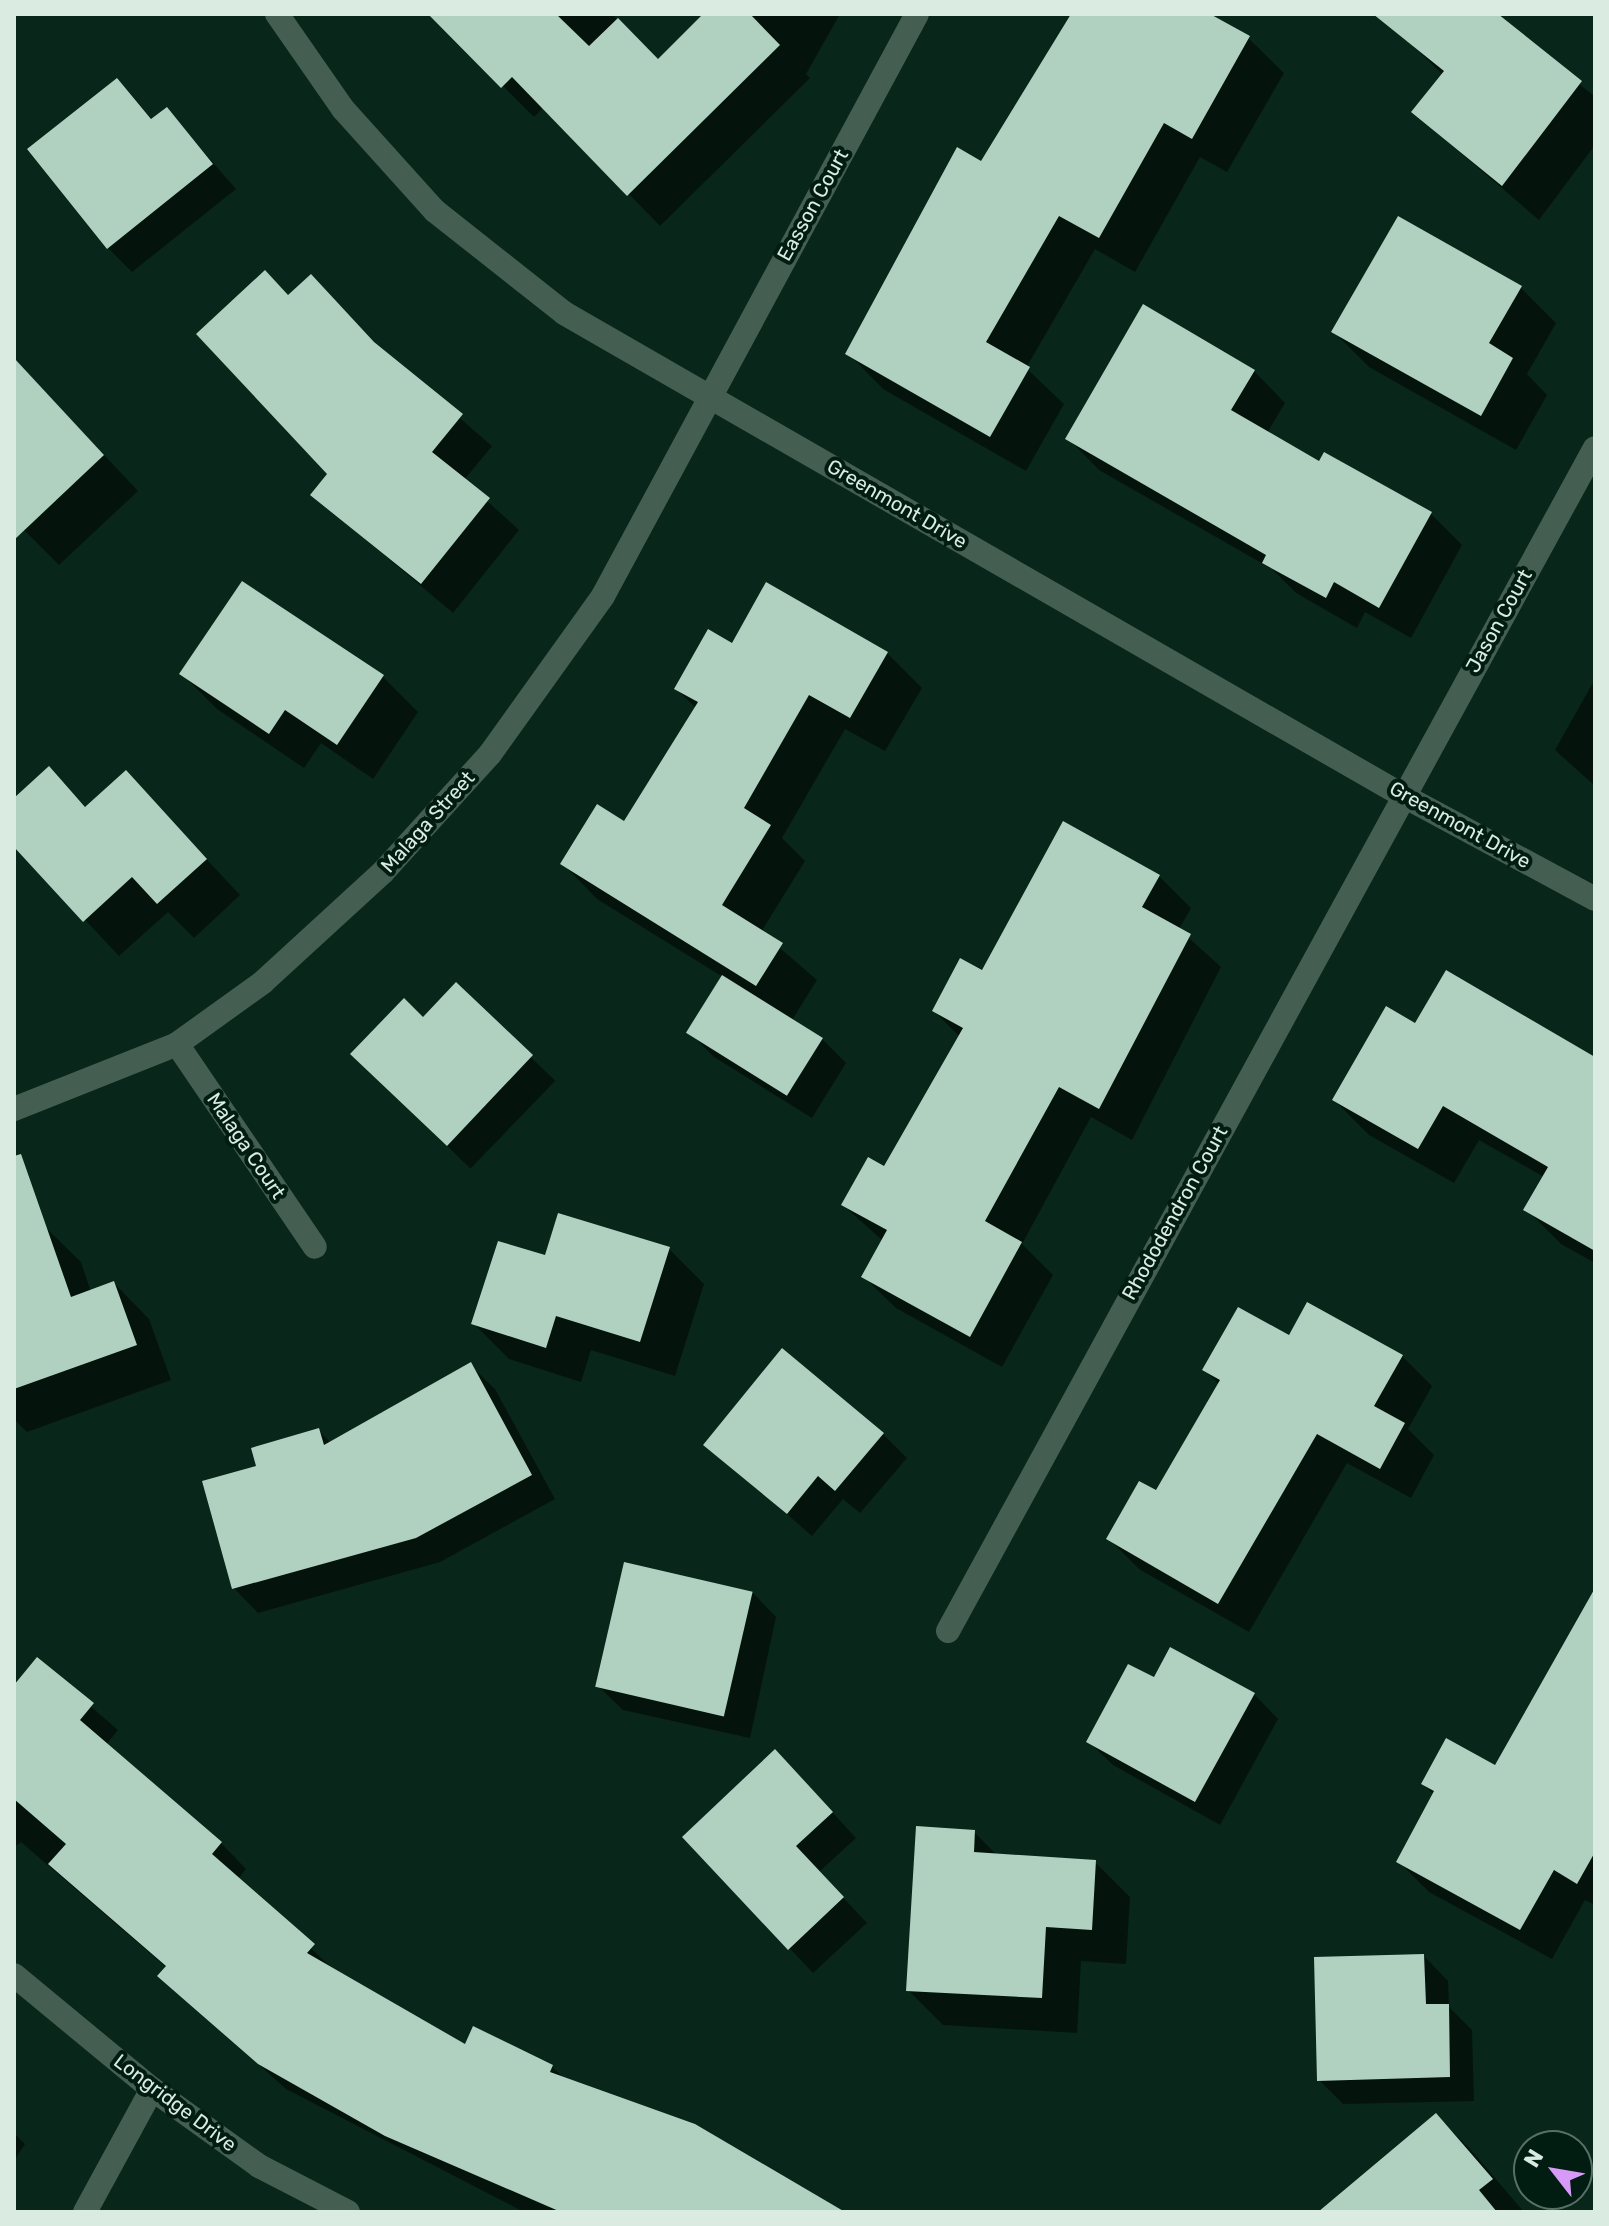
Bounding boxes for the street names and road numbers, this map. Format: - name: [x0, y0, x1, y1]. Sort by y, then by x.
- street label: Easson Court: [772, 145, 854, 265]
- street label: Greenmont Drive: [823, 454, 971, 554]
- street label: Jason Court: [1461, 565, 1537, 677]
- street label: Malaga Street: [376, 766, 480, 878]
- street label: Greenmont Drive: [1385, 776, 1535, 874]
- street label: Malaga Court: [202, 1088, 290, 1204]
- street label: Rhododendron Court: [1117, 1122, 1233, 1304]
- street label: Longridge Drive: [109, 2049, 241, 2157]

